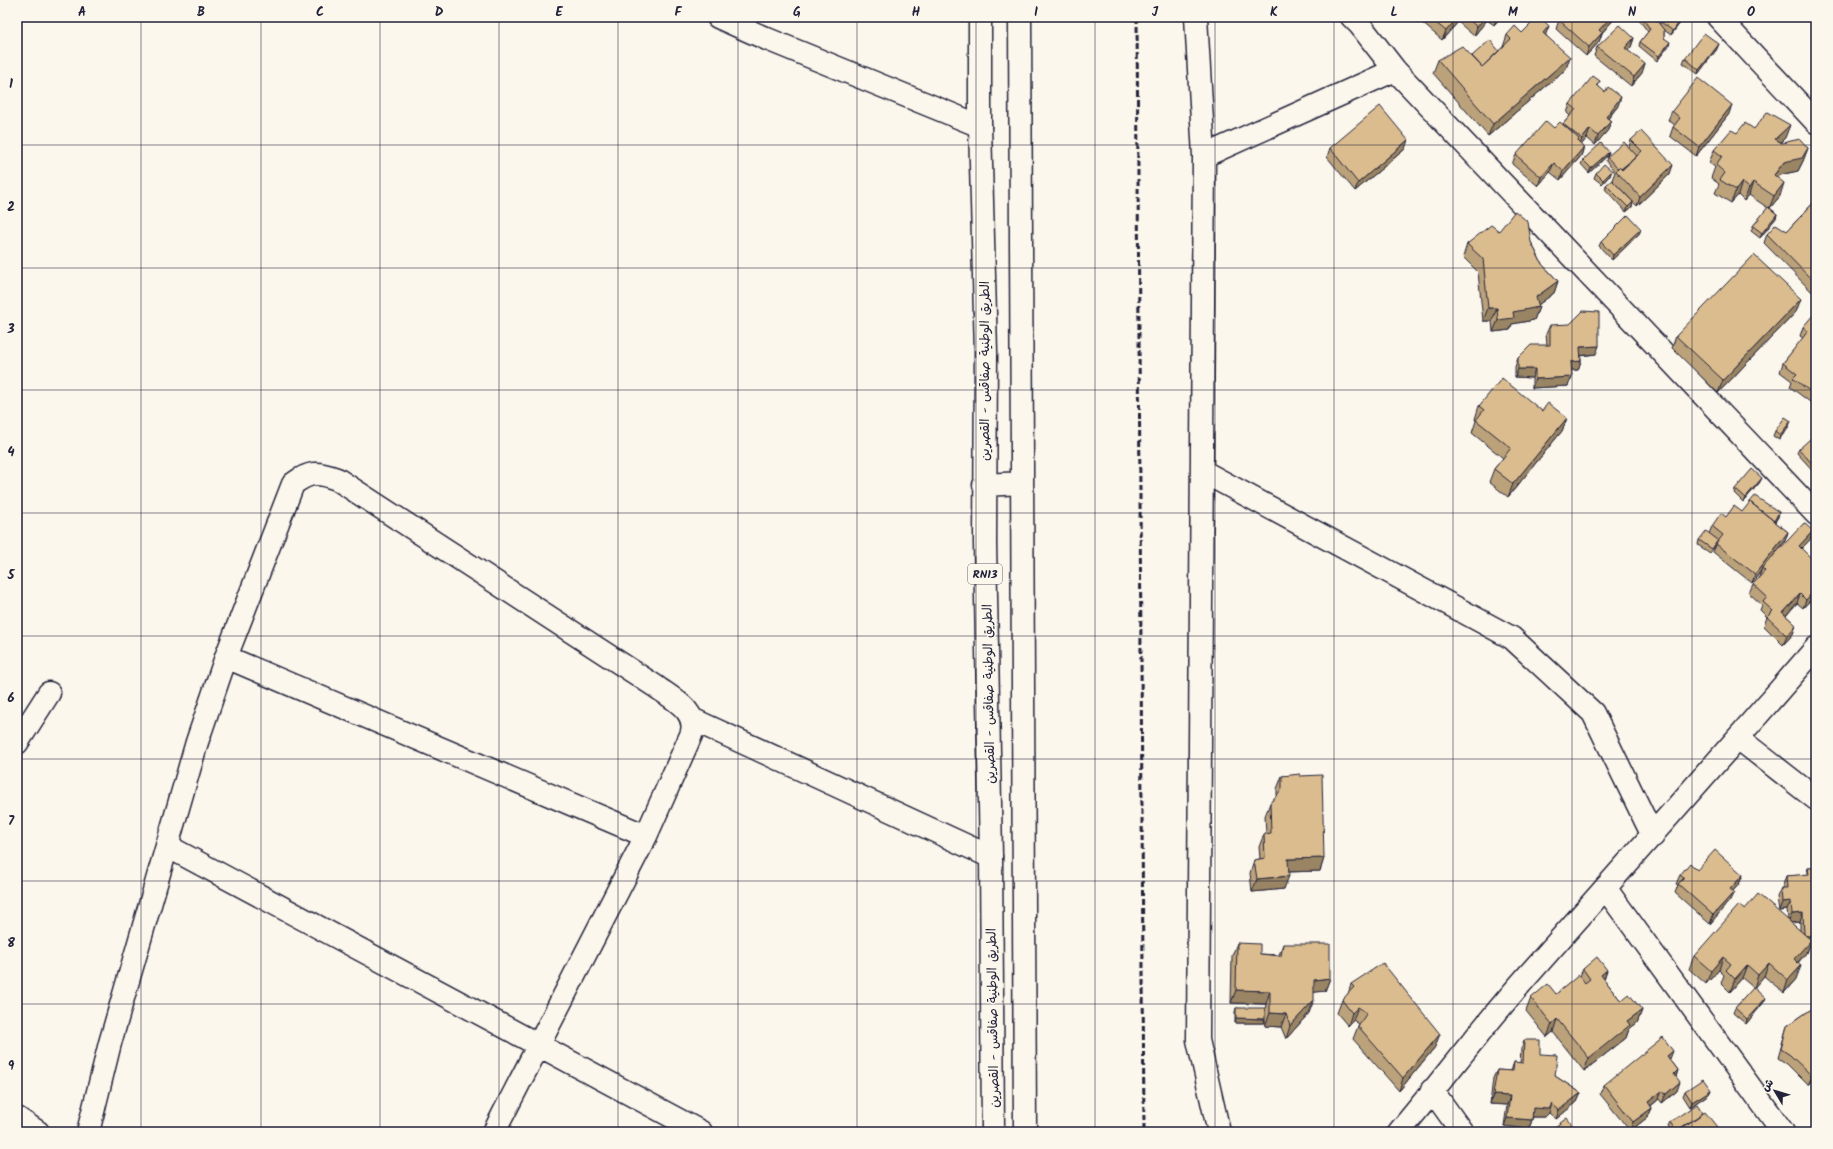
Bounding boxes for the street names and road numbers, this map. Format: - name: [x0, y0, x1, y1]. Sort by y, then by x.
- street label: الطريق الوطنية صفاقس - القصرين: [975, 281, 996, 461]
- road number: RN13: [968, 564, 1002, 584]
- street label: الطريق الوطنية صفاقس - القصرين: [977, 604, 1002, 784]
- street label: الطريق الوطنية صفاقس - القصرين: [981, 928, 1006, 1108]

